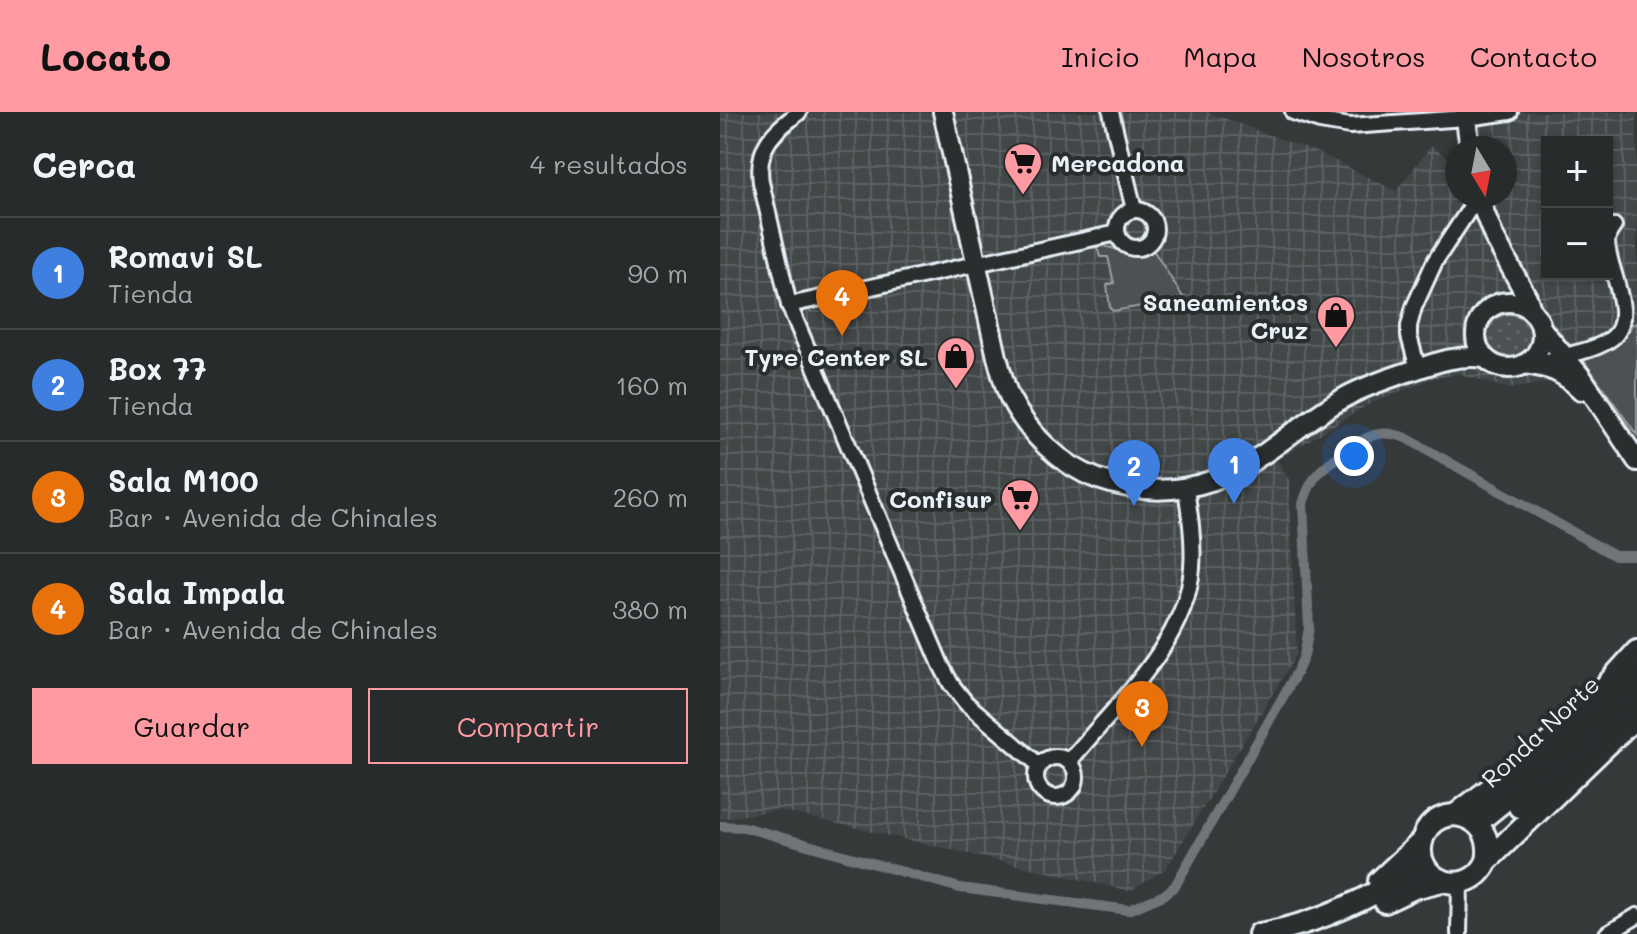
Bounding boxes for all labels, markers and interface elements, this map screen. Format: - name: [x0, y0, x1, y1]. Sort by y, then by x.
- text: Locato: [40, 31, 171, 81]
- text: Inicio: [1061, 38, 1139, 74]
- text: Mapa: [1183, 38, 1258, 74]
- text: Nosotros: [1302, 38, 1426, 74]
- text: Contacto: [1470, 38, 1597, 74]
- north arrow: [1445, 136, 1517, 208]
- map controls: [1541, 136, 1613, 280]
- button: +: [1541, 136, 1613, 208]
- supermarket icon: Mercadona: [1002, 141, 1044, 196]
- text: Cerca: [32, 142, 136, 187]
- text: 4 resultados: [530, 147, 688, 181]
- place label: Mercadona: [1051, 147, 1185, 178]
- button: −: [1541, 208, 1613, 280]
- text: Romavi SL: [108, 236, 263, 276]
- text: 1: [52, 256, 64, 290]
- text: 90 m: [628, 256, 688, 290]
- pin: 4: [816, 270, 868, 336]
- text: Tienda: [108, 276, 194, 310]
- place label: Saneamientos Cruz: [1143, 286, 1308, 345]
- shop icon: Saneamientos Cruz: [1315, 294, 1357, 349]
- shop icon: Tyre Center SL: [935, 335, 977, 390]
- place label: Tyre Center SL: [744, 341, 928, 372]
- text: Box 77: [108, 348, 206, 388]
- text: 2: [51, 368, 65, 402]
- text: 160 m: [616, 368, 688, 402]
- text: Tienda: [108, 388, 194, 422]
- your location: [1334, 436, 1374, 476]
- pin: 1: [1208, 438, 1260, 504]
- pin: 2: [1108, 440, 1160, 506]
- text: Sala M100: [108, 460, 259, 500]
- supermarket icon: Confisur: [999, 477, 1041, 532]
- text: 3: [50, 480, 66, 514]
- text: 260 m: [613, 480, 688, 514]
- place label: Confisur: [889, 483, 992, 514]
- text: Bar · Avenida de Chinales: [108, 500, 438, 534]
- text: Sala Impala: [108, 572, 285, 612]
- text: 4: [50, 592, 66, 626]
- text: 380 m: [612, 592, 688, 626]
- text: Bar · Avenida de Chinales: [108, 612, 438, 646]
- street label: Ronda Norte: [1475, 668, 1605, 794]
- pin: 3: [1116, 681, 1168, 747]
- button: Guardar: [32, 688, 352, 764]
- button: Compartir: [368, 688, 688, 764]

